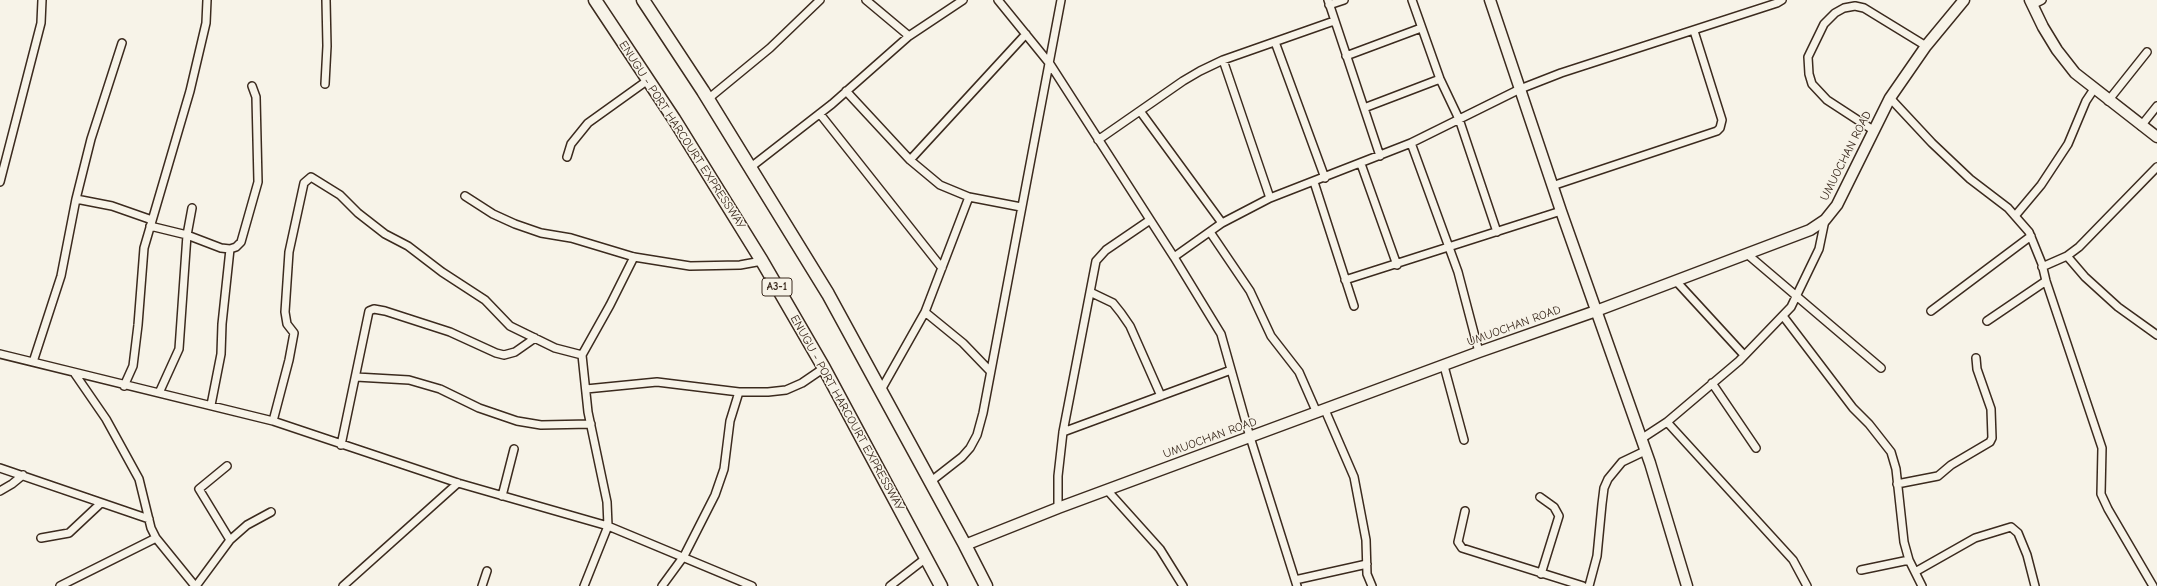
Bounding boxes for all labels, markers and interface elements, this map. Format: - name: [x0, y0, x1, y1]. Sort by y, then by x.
- street label: ENUGU - PORT HARCOURT EXPRESSWAY: [616, 38, 748, 232]
- street label: UMUOCHAN ROAD: [1817, 109, 1875, 203]
- road number: A3-1: [762, 278, 792, 296]
- street label: UMUOCHAN ROAD: [1465, 302, 1563, 350]
- street label: ENUGU - PORT HARCOURT EXPRESSWAY: [787, 313, 907, 513]
- street label: UMUOCHAN ROAD: [1161, 414, 1259, 462]

